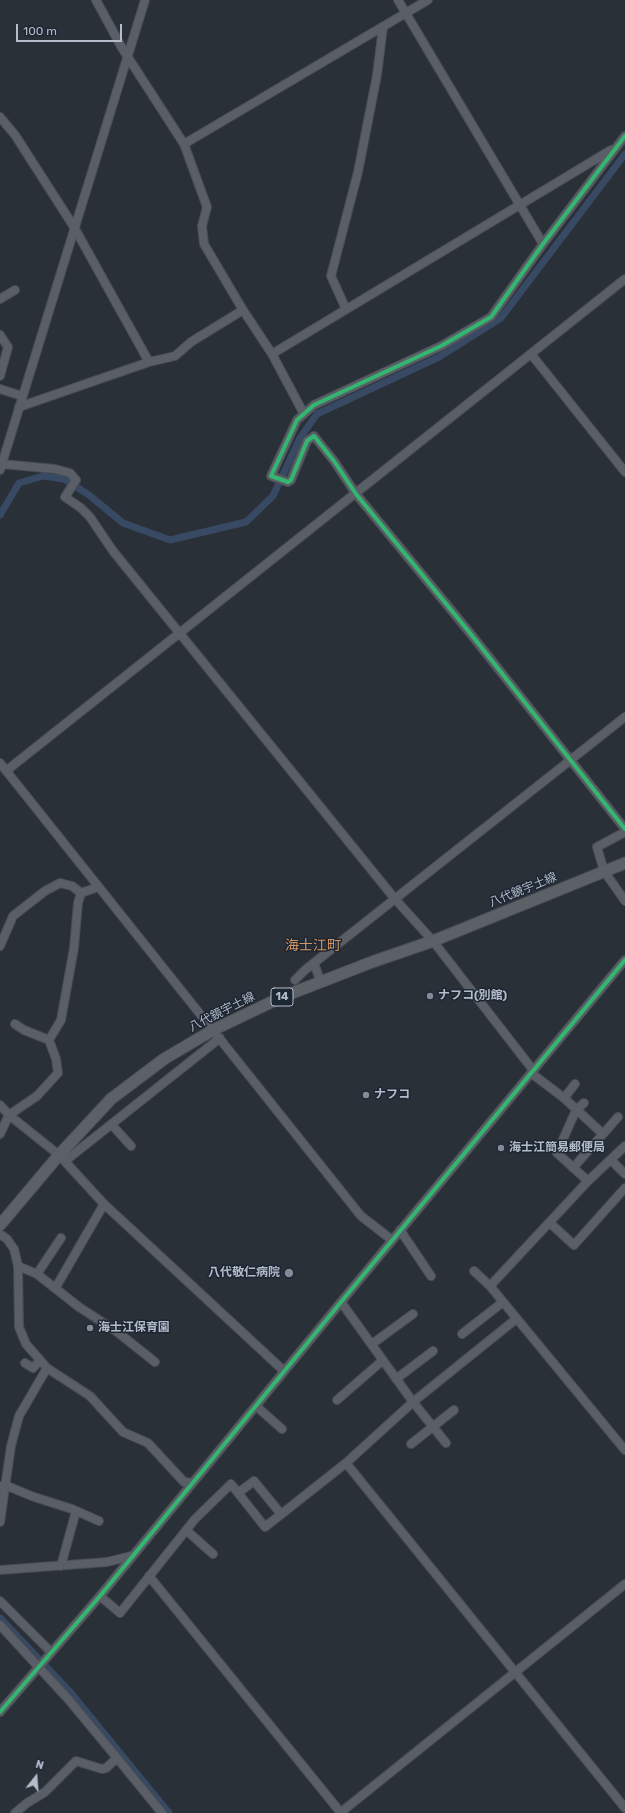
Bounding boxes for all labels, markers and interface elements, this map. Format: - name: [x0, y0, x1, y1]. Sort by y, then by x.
- scale bar: [18, 16, 124, 42]
- text: 100 m: [23, 24, 57, 38]
- street label: 八代鏡宇土線: [487, 870, 559, 910]
- district label: 海士江町: [285, 938, 341, 954]
- road number: 14: [271, 988, 293, 1006]
- street label: 八代鏡宇土線: [187, 989, 257, 1035]
- place label: ナフコ(別館): [438, 989, 507, 1003]
- marker: ナフコ(別館): [425, 991, 435, 1001]
- place label: ナフコ: [374, 1088, 410, 1102]
- marker: ナフコ: [361, 1090, 371, 1100]
- place label: 海士江簡易郵便局: [509, 1141, 605, 1155]
- marker: 海士江簡易郵便局: [496, 1143, 506, 1153]
- place label: 八代敬仁病院: [208, 1266, 280, 1280]
- marker: 八代敬仁病院: [283, 1267, 295, 1279]
- place label: 海士江保育園: [98, 1321, 170, 1335]
- marker: 海士江保育園: [85, 1323, 95, 1333]
- north arrow: [16, 1757, 56, 1797]
- text: N: [34, 1758, 45, 1772]

